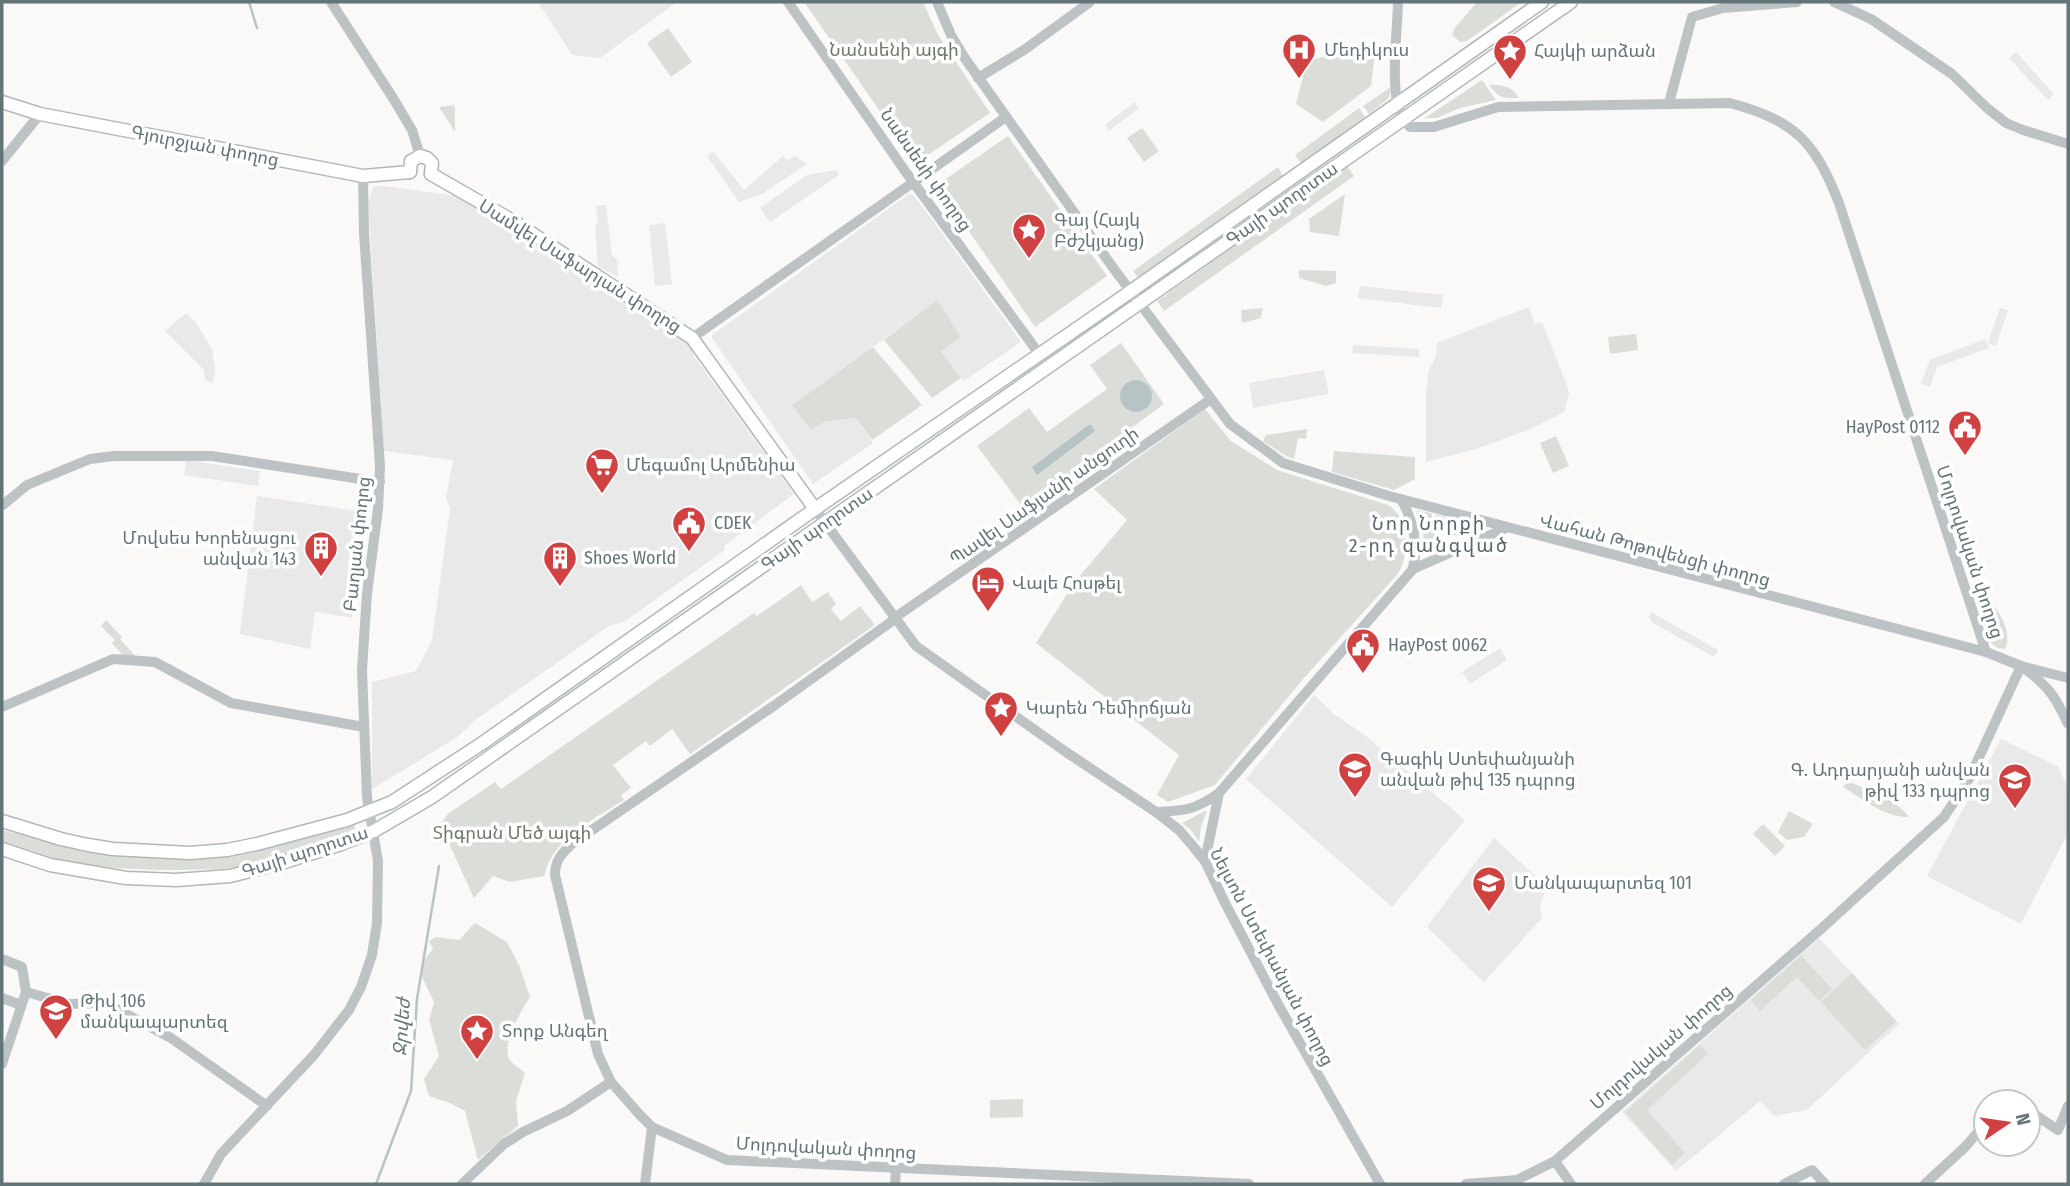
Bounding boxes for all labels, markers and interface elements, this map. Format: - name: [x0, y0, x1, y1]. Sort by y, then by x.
- hospital icon: Մեդիկուս: [1280, 31, 1318, 80]
- place icon: Հայկի արձան: [1491, 32, 1529, 81]
- park label: Նանսենի այգի: [829, 39, 959, 61]
- place label: Մեդիկուս: [1324, 39, 1409, 61]
- place label: Հայկի արձան: [1534, 40, 1656, 62]
- street label: Նանսենի փողոց: [875, 104, 977, 236]
- street label: Գյուրջյան փողոց: [129, 121, 281, 171]
- street label: Գայի պողոտա: [1222, 157, 1342, 251]
- street label: Սամվել Սաֆարյան փողոց: [474, 194, 686, 338]
- place label: Գայ (Հայկ Բժշկյանց): [1054, 209, 1144, 252]
- place icon: Գայ (Հայկ Բժշկյանց): [1010, 211, 1048, 260]
- public building icon: HayPost 0112: [1946, 408, 1984, 457]
- place label: HayPost 0112: [1846, 416, 1940, 438]
- street label: Պավել Սաֆյանի անցուղի: [945, 422, 1143, 570]
- supermarket icon: Մեգամոլ Արմենիա: [583, 446, 621, 495]
- place label: Մեգամոլ Արմենիա: [626, 454, 796, 476]
- street label: Մոլդովական փողոց: [1932, 463, 2008, 641]
- street label: Բաղյան փողոց: [339, 475, 375, 613]
- street label: Գայի պողոտա: [757, 482, 877, 576]
- public building icon: CDEK: [670, 504, 708, 553]
- street label: Վահան Թոթովենցի փողոց: [1537, 509, 1773, 591]
- place label: CDEK: [714, 512, 752, 534]
- district label: Նոր Նորքի 2-րդ զանգված: [1349, 512, 1509, 557]
- place label: Մովսես Խորենացու անվան 143: [122, 527, 296, 570]
- building icon: Մովսես Խորենացու անվան 143: [302, 529, 340, 578]
- building icon: Shoes World: [541, 539, 579, 588]
- place label: Shoes World: [584, 547, 676, 569]
- hotel icon: Վալե Հոսթել: [969, 564, 1007, 613]
- place label: Վալե Հոսթել: [1012, 572, 1122, 594]
- public building icon: HayPost 0062: [1344, 626, 1382, 675]
- place label: HayPost 0062: [1388, 634, 1487, 656]
- place icon: Կարեն Դեմիրճյան: [982, 689, 1020, 738]
- place label: Կարեն Դեմիրճյան: [1026, 697, 1191, 719]
- place label: Գագիկ Ստեփանյանի անվան թիվ 135 դպրոց: [1380, 748, 1575, 791]
- school or university icon: Գագիկ Ստեփանյանի անվան թիվ 135 դպրոց: [1336, 750, 1374, 799]
- place label: Գ. Ադդարյանի անվան թիվ 133 դպրոց: [1790, 759, 1990, 802]
- school or university icon: Գ. Ադդարյանի անվան թիվ 133 դպրոց: [1996, 761, 2034, 810]
- street label: Գայի պողոտա: [239, 821, 371, 883]
- park label: Տիգրան Մեծ այգի: [433, 822, 591, 844]
- street label: Նելսոն Ստեփանյան փողոց: [1205, 844, 1339, 1070]
- school or university icon: Մանկապարտեզ 101: [1470, 864, 1508, 913]
- place label: Մանկապարտեզ 101: [1514, 872, 1692, 894]
- street label: Մոլդովական փողոց: [1586, 979, 1736, 1115]
- place label: Թիվ 106 մանկապարտեզ: [80, 990, 229, 1033]
- school or university icon: Թիվ 106 մանկապարտեզ: [37, 992, 75, 1041]
- water label: Ջրվեժ: [388, 995, 415, 1057]
- place icon: Տորք Անգեղ: [458, 1012, 496, 1061]
- place label: Տորք Անգեղ: [502, 1020, 609, 1042]
- north arrow: [1972, 1088, 2042, 1158]
- text: N: [2011, 1111, 2036, 1127]
- street label: Մոլդովական փողոց: [735, 1132, 917, 1164]

